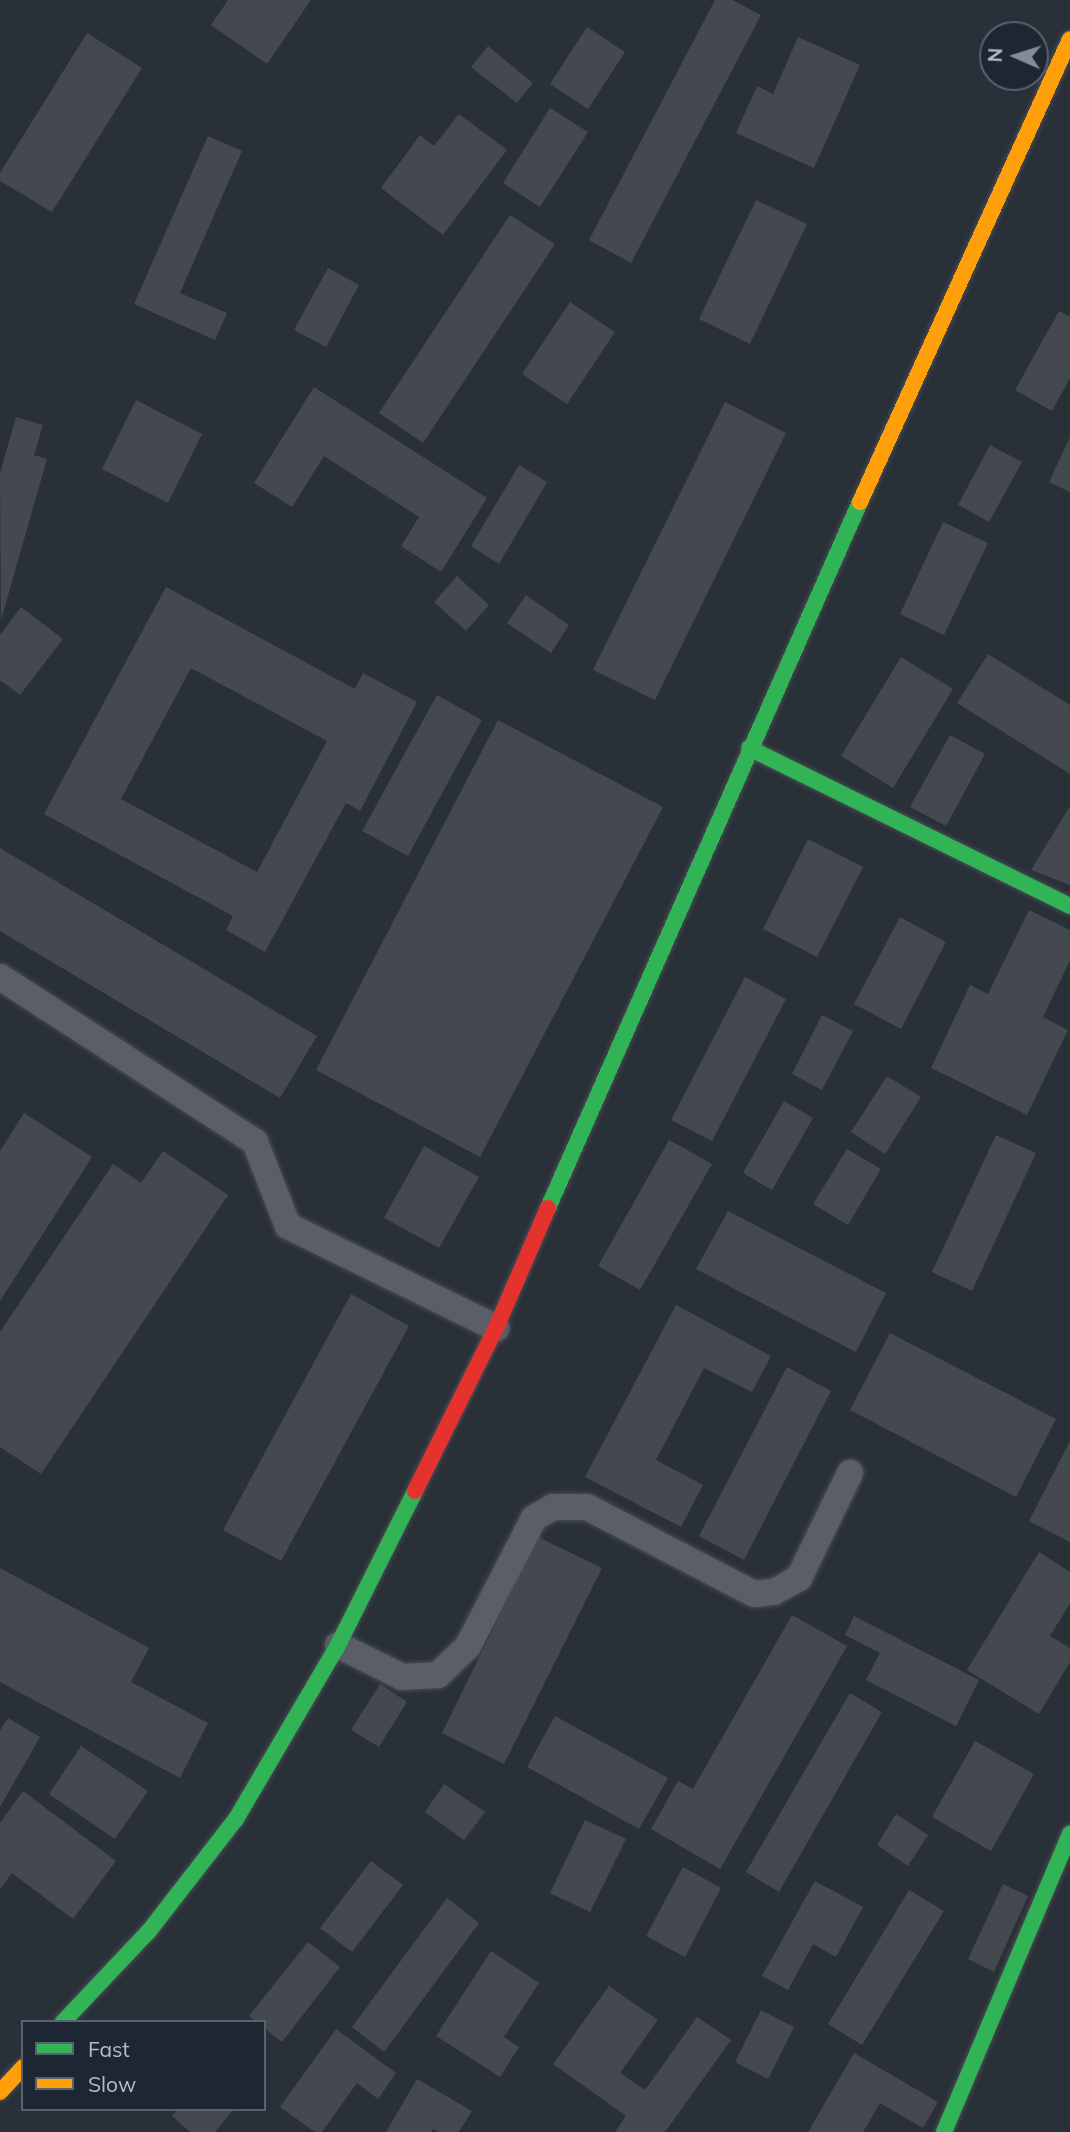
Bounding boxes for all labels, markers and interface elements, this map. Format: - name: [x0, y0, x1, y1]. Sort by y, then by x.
- north arrow: [979, 21, 1049, 91]
- text: N: [983, 47, 1007, 63]
- legend: [21, 2020, 266, 2111]
- text: Fast: [88, 2036, 130, 2062]
- text: Slow: [88, 2071, 136, 2097]

